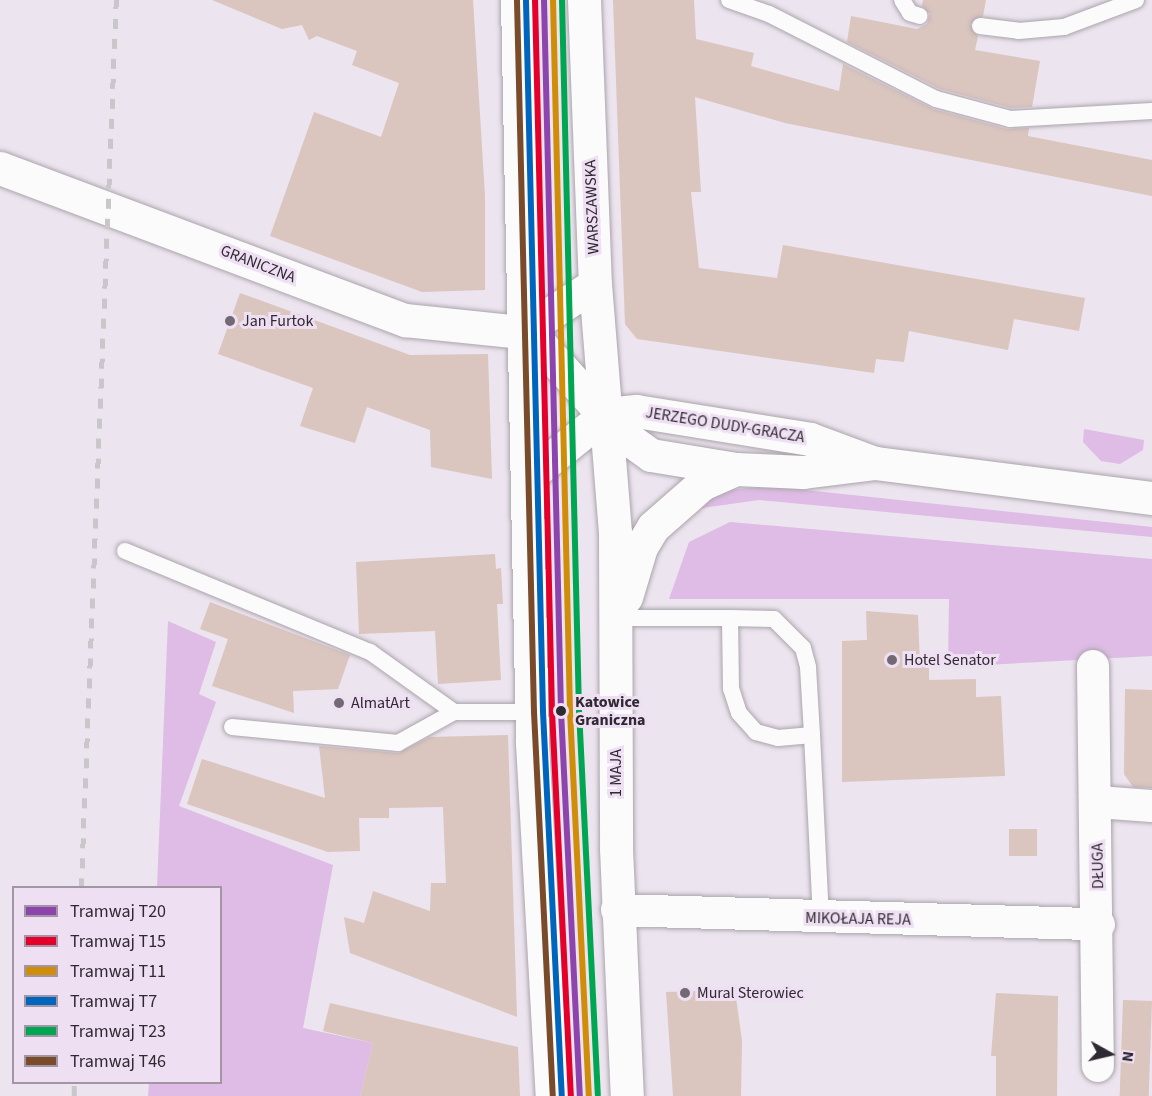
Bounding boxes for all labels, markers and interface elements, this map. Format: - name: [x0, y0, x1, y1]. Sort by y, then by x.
- street label: WARSZAWSKA: [581, 159, 603, 255]
- street label: GRANICZNA: [218, 241, 298, 287]
- place label: Jan Furtok: [242, 311, 313, 331]
- marker: Jan Furtok: [223, 314, 237, 328]
- street label: JERZEGO DUDY-GRACZA: [644, 403, 806, 447]
- place label: Hotel Senator: [904, 650, 996, 670]
- marker: Hotel Senator: [885, 653, 899, 667]
- place label: Katowice Graniczna: [575, 692, 646, 730]
- place label: AlmatArt: [351, 693, 410, 713]
- marker: AlmatArt: [332, 696, 346, 710]
- marker: Katowice Graniczna: [552, 702, 570, 720]
- street label: 1 MAJA: [606, 749, 626, 797]
- street label: DŁUGA: [1088, 843, 1108, 889]
- legend: [12, 886, 222, 1084]
- text: Tramwaj T20: [70, 899, 166, 924]
- street label: MIKOŁAJA REJA: [805, 908, 911, 930]
- text: Tramwaj T15: [70, 929, 166, 954]
- text: Tramwaj T11: [70, 959, 166, 984]
- place label: Mural Sterowiec: [697, 983, 804, 1003]
- marker: Mural Sterowiec: [678, 986, 692, 1000]
- text: Tramwaj T7: [70, 989, 157, 1014]
- text: Tramwaj T23: [70, 1019, 166, 1044]
- north arrow: [1080, 1024, 1140, 1084]
- text: Tramwaj T46: [70, 1049, 166, 1074]
- text: N: [1116, 1050, 1139, 1063]

